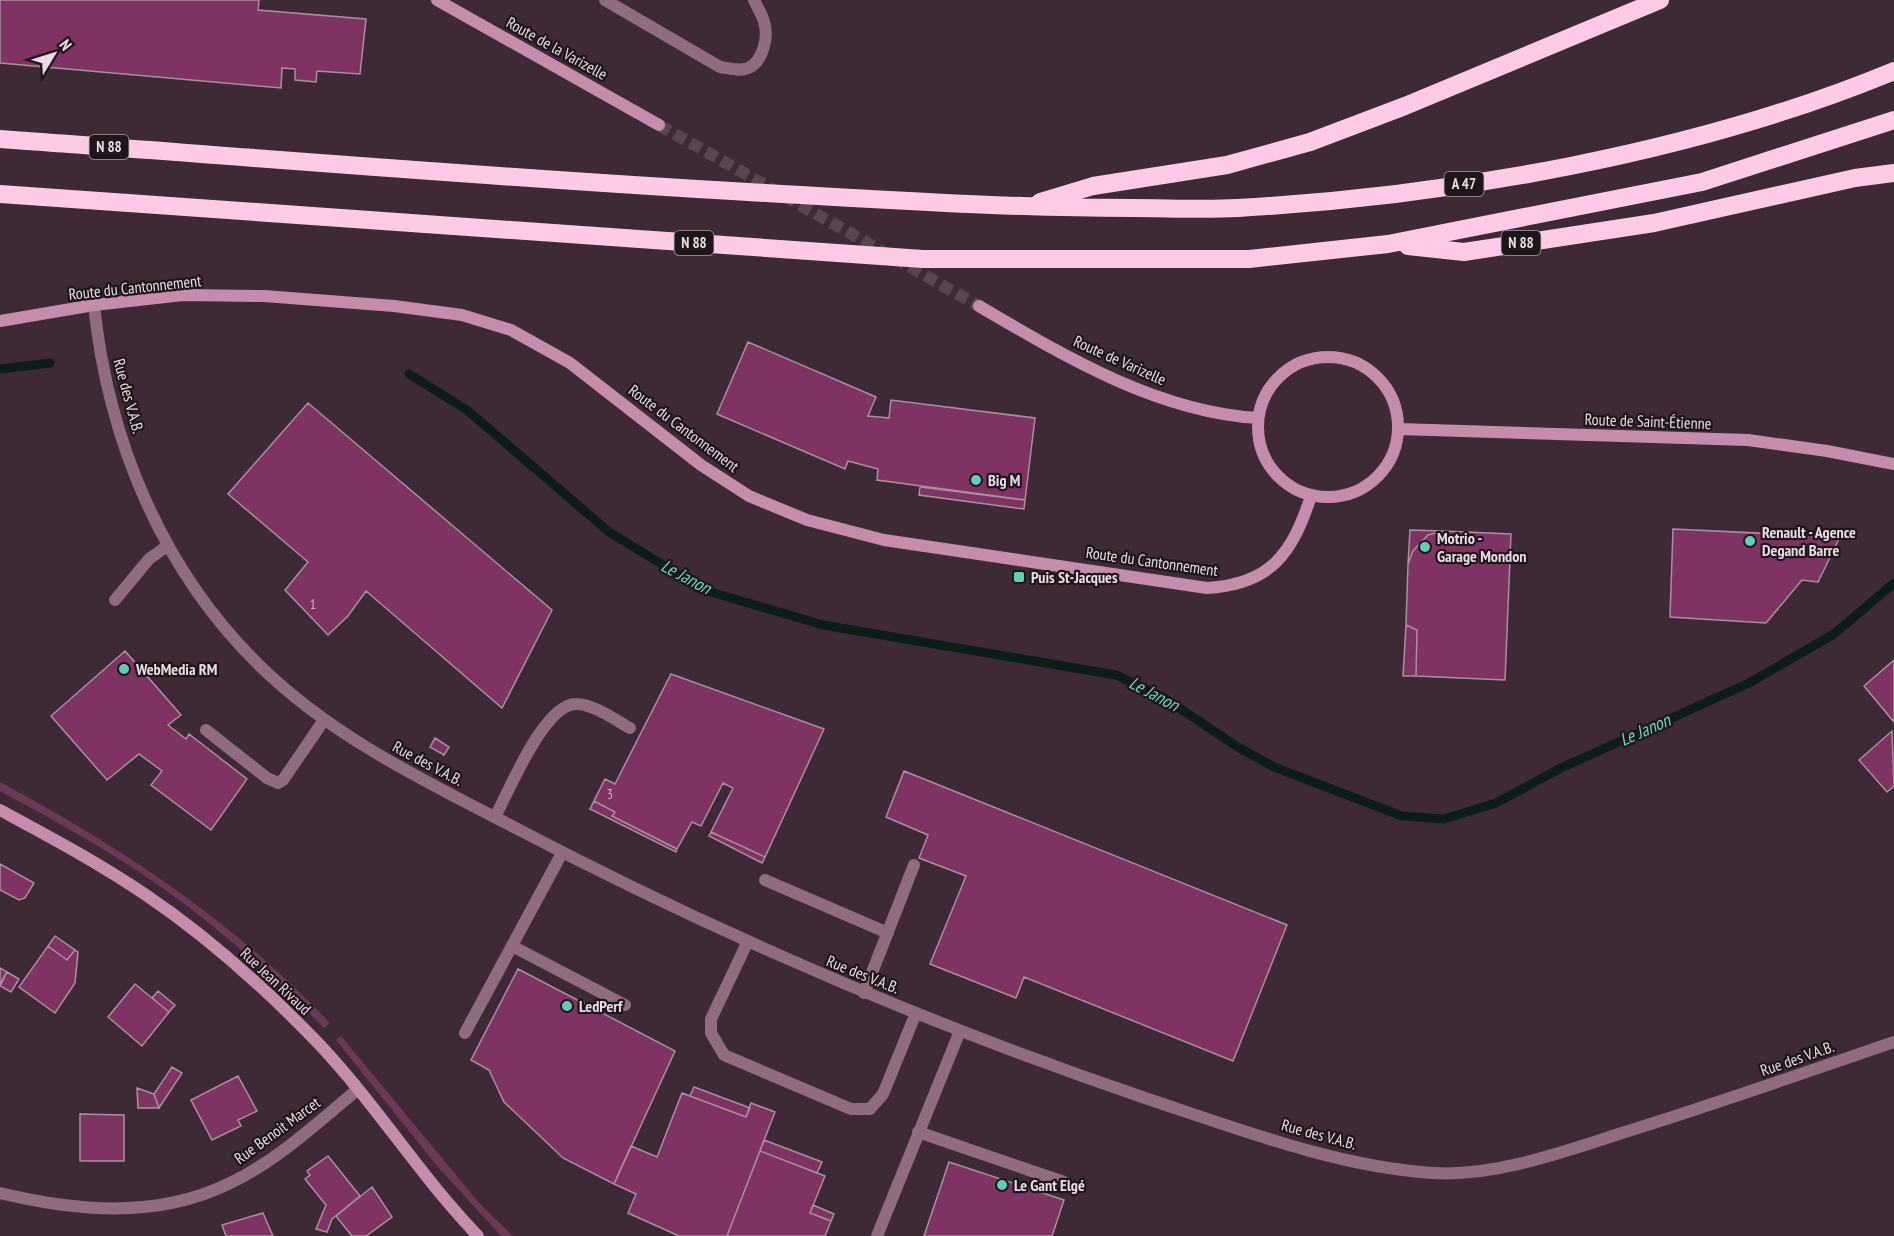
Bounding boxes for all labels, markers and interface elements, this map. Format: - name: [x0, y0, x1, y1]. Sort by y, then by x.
- street label: Route de la Varizelle: [503, 12, 611, 84]
- north arrow: [24, 24, 84, 84]
- text: N: [55, 35, 76, 54]
- road number: N 88: [90, 135, 128, 159]
- road number: A 47: [1444, 172, 1484, 196]
- road number: N 88: [674, 231, 714, 255]
- road number: N 88: [1502, 231, 1540, 255]
- street label: Route du Cantonnement: [68, 270, 203, 304]
- street label: Route de Varizelle: [1071, 331, 1169, 389]
- street label: Rue des V.A.B.: [109, 356, 149, 436]
- street label: Route du Cantonnement: [625, 380, 744, 476]
- street label: Route de Saint-Étienne: [1584, 409, 1712, 433]
- place label: Big M: [988, 470, 1020, 490]
- marker: Big M: [969, 473, 983, 487]
- place label: Renault - Agence Degand Barre: [1762, 522, 1856, 560]
- place label: Motrio - Garage Mondon: [1437, 528, 1527, 566]
- marker: Renault - Agence Degand Barre: [1743, 534, 1757, 548]
- marker: Motrio - Garage Mondon: [1418, 540, 1432, 554]
- street label: Route du Cantonnement: [1085, 542, 1220, 580]
- water label: Le Janon: [657, 554, 716, 600]
- place label: Puis St-Jacques: [1031, 567, 1118, 587]
- marker: Puis St-Jacques: [1012, 570, 1026, 584]
- house number: 1: [310, 595, 316, 613]
- place label: WebMedia RM: [135, 659, 217, 679]
- marker: WebMedia RM: [117, 662, 131, 676]
- water label: Le Janon: [1125, 671, 1184, 717]
- water label: Le Janon: [1616, 708, 1675, 751]
- street label: Rue des V.A.B.: [389, 736, 467, 790]
- house number: 3: [607, 785, 613, 803]
- street label: Rue Jean Rivaud: [236, 943, 316, 1019]
- street label: Rue des V.A.B.: [824, 950, 902, 998]
- place label: LedPerf: [579, 996, 623, 1016]
- marker: LedPerf: [560, 999, 574, 1013]
- street label: Rue des V.A.B.: [1757, 1036, 1837, 1080]
- street label: Rue Benoit Marcet: [230, 1092, 324, 1168]
- street label: Rue des V.A.B.: [1279, 1114, 1359, 1154]
- place label: Le Gant Elgé: [1014, 1175, 1085, 1195]
- marker: Le Gant Elgé: [995, 1178, 1009, 1192]

